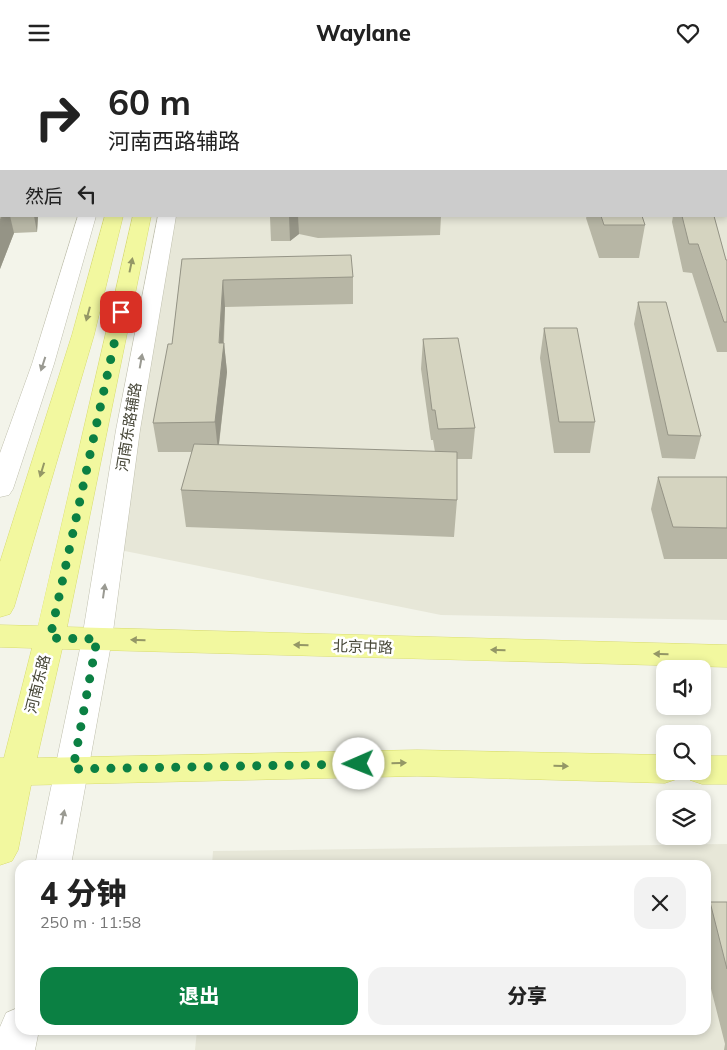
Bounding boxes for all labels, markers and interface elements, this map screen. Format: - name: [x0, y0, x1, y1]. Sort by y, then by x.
- icon: menu: [25, 19, 53, 47]
- text: Waylane: [316, 19, 411, 47]
- icon: heart: [674, 19, 702, 47]
- text: 60 m: [108, 80, 191, 124]
- icon: right: [25, 85, 90, 150]
- text: 河南西路辅路: [108, 127, 240, 155]
- icon: left: [73, 180, 101, 208]
- text: 然后: [25, 184, 63, 208]
- one-way arrow: [127, 258, 135, 273]
- pin: [100, 291, 142, 333]
- icon: arrive: [107, 298, 135, 326]
- one-way arrow: [84, 307, 92, 322]
- one-way arrow: [137, 353, 145, 369]
- one-way arrow: [39, 356, 47, 371]
- street label: 河南东路辅路: [112, 381, 145, 473]
- one-way arrow: [37, 462, 45, 477]
- one-way arrow: [100, 583, 108, 599]
- one-way arrow: [130, 636, 146, 644]
- street label: 北京中路: [333, 636, 393, 657]
- one-way arrow: [293, 641, 309, 649]
- one-way arrow: [490, 646, 506, 654]
- one-way arrow: [653, 650, 669, 658]
- street label: 河南东路: [21, 652, 54, 715]
- map controls: [656, 660, 711, 845]
- button: sound: [656, 660, 711, 715]
- button: search: [656, 725, 711, 780]
- position arrow: [332, 737, 384, 789]
- one-way arrow: [391, 759, 407, 767]
- one-way arrow: [554, 763, 570, 771]
- button: layers: [656, 790, 711, 845]
- one-way arrow: [60, 809, 68, 825]
- text: 4 分钟: [40, 874, 126, 912]
- button: close: [634, 877, 686, 929]
- text: 250 m · 11:58: [40, 912, 141, 932]
- button: 退出: [40, 967, 358, 1025]
- button: 分享: [368, 967, 686, 1025]

